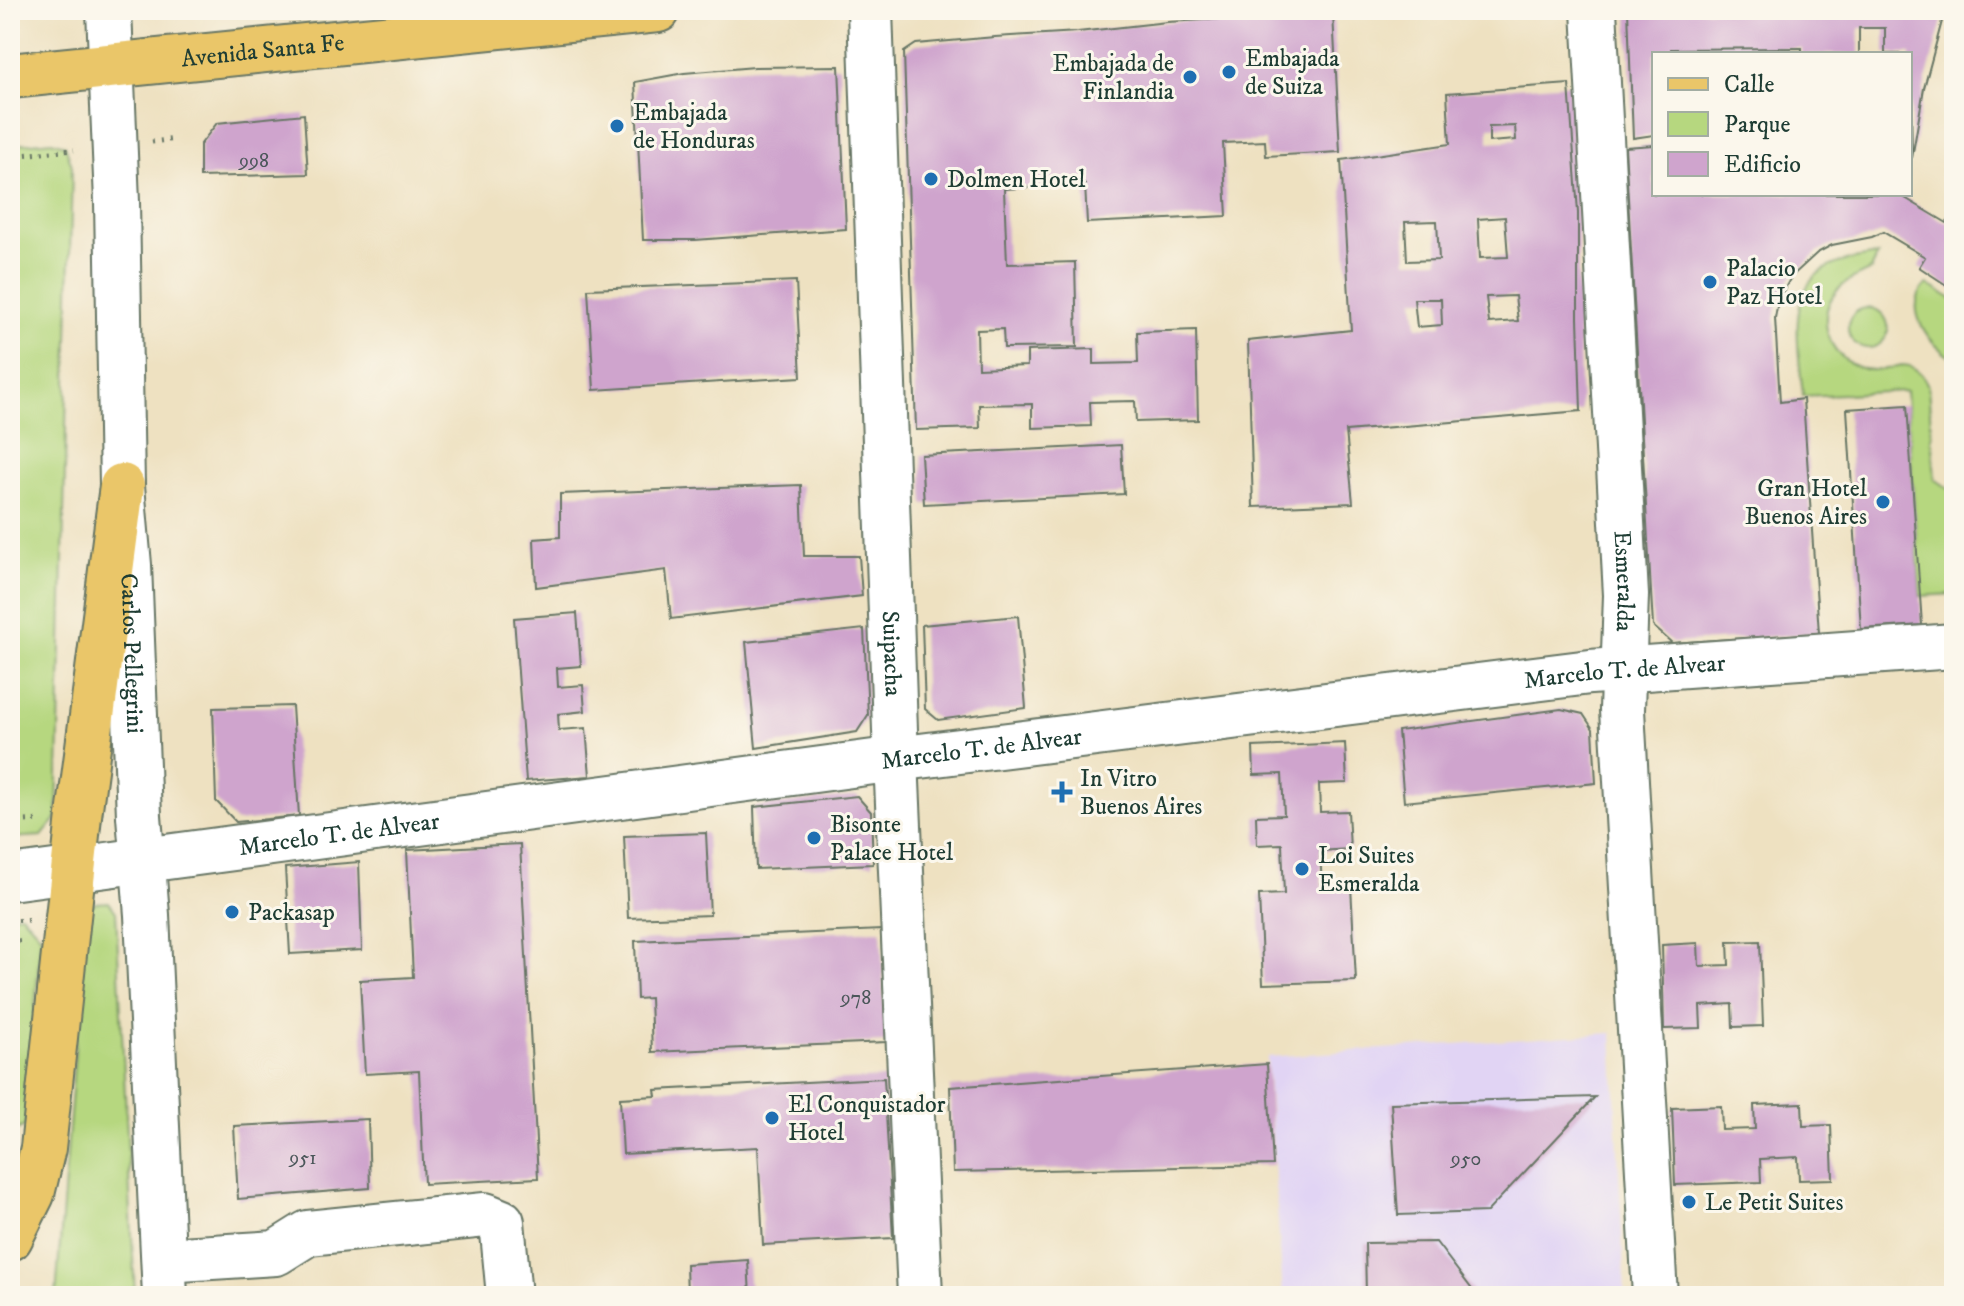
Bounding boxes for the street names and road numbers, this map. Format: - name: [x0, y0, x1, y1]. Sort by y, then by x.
- street label: Avenida Santa Fe: [180, 28, 346, 74]
- street label: Esmeralda: [1606, 530, 1640, 633]
- street label: Carlos Pellegrini: [113, 573, 150, 734]
- street label: Suipacha: [875, 610, 908, 698]
- street label: Marcelo T. de Alvear: [1522, 648, 1727, 696]
- street label: Marcelo T. de Alvear: [879, 722, 1084, 777]
- street label: Marcelo T. de Alvear: [237, 806, 441, 863]

